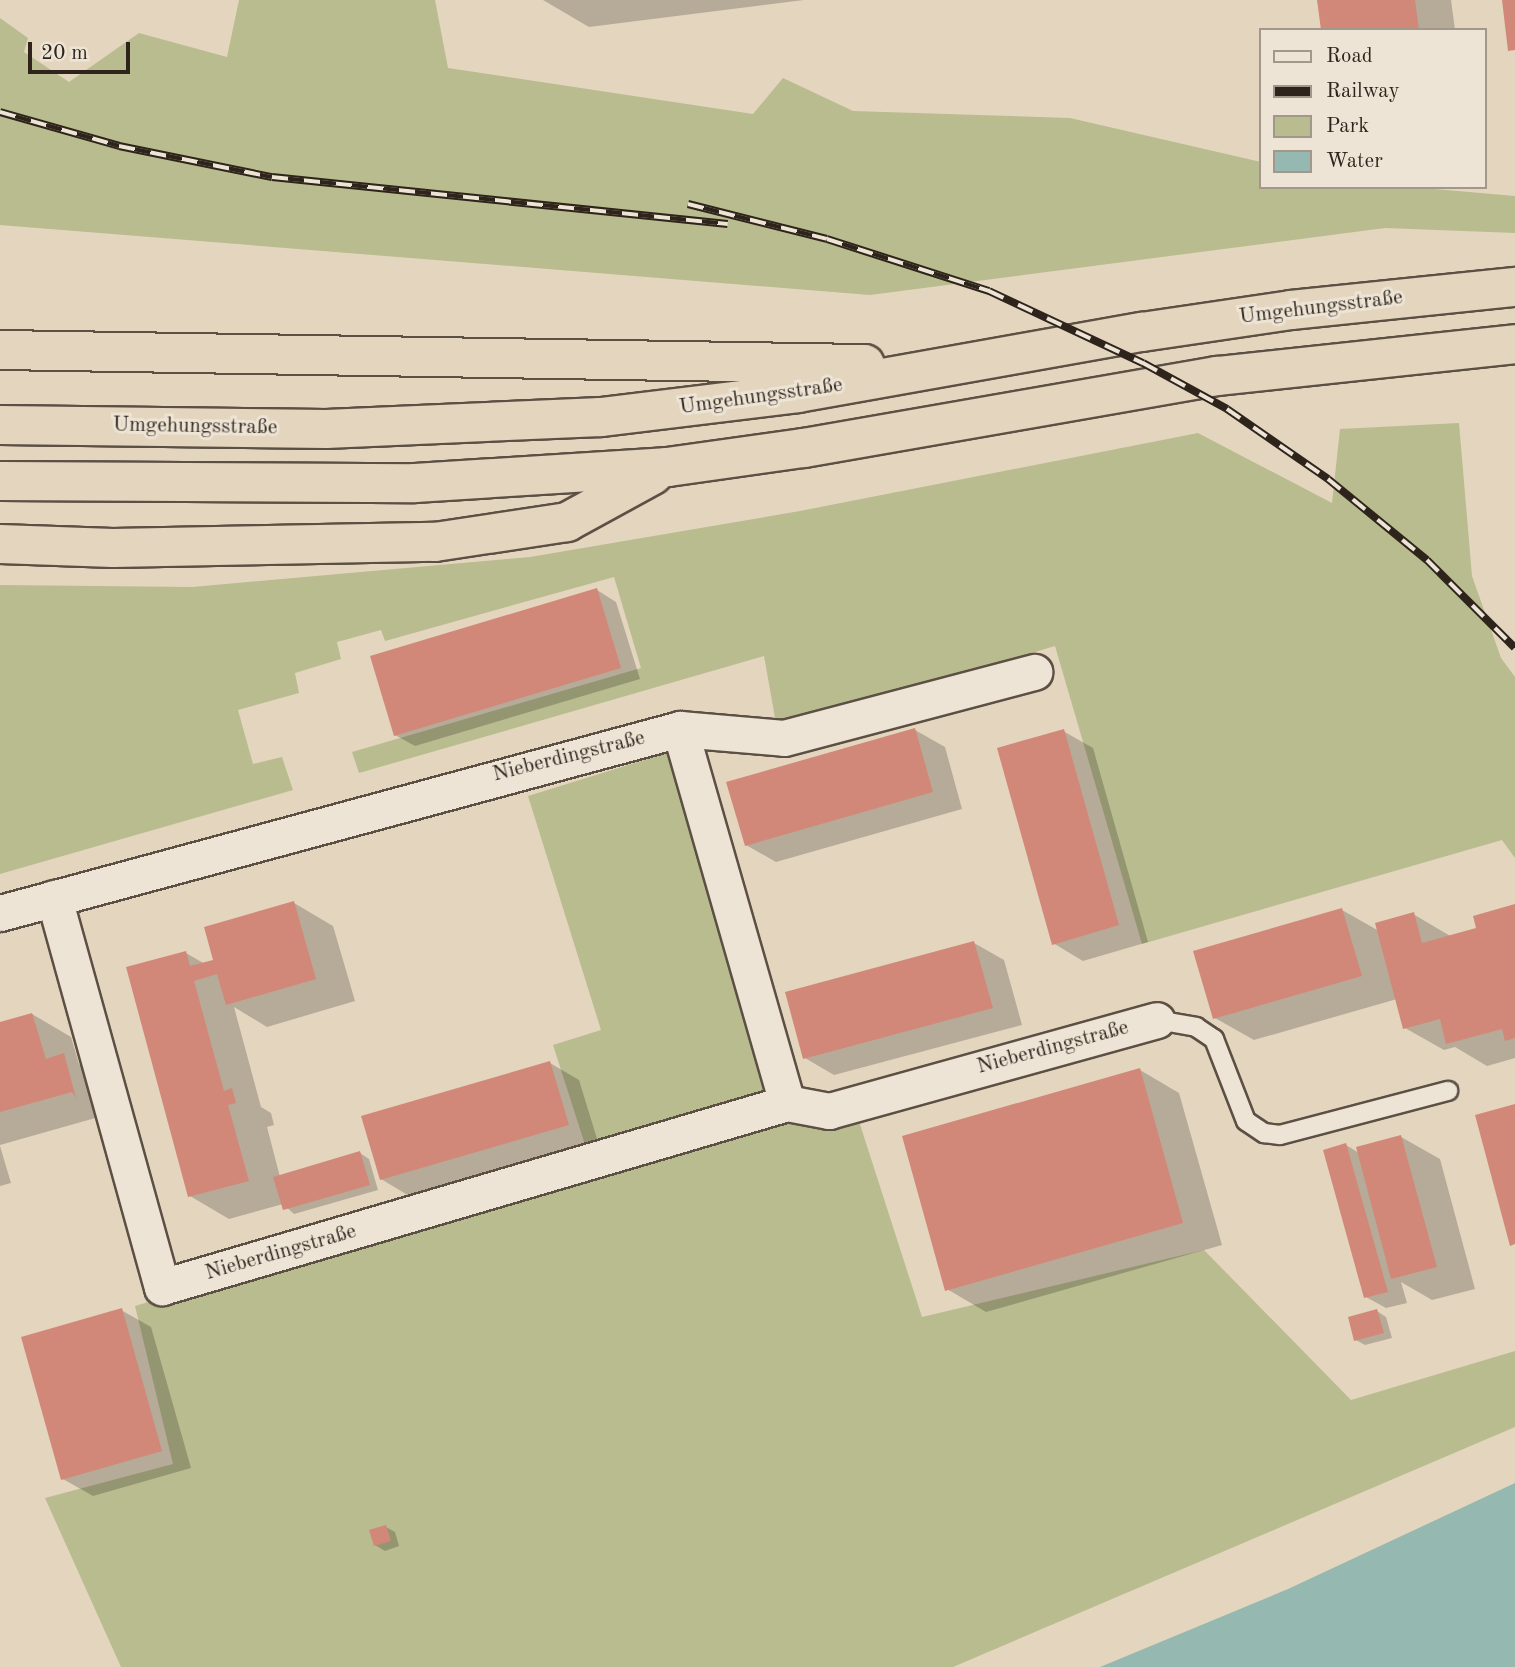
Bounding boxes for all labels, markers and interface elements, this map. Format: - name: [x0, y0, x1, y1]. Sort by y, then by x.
- scale bar: [32, 28, 133, 72]
- legend: [1260, 28, 1487, 189]
- text: 20 m: [41, 43, 88, 64]
- text: Road: [1326, 46, 1373, 67]
- text: Railway: [1326, 81, 1400, 102]
- text: Park: [1326, 116, 1369, 137]
- text: Water: [1326, 151, 1383, 172]
- street label: Umgehungsstraße: [1238, 285, 1404, 331]
- street label: Umgehungsstraße: [678, 373, 844, 421]
- street label: Umgehungsstraße: [112, 413, 278, 441]
- street label: Nieberdingstraße: [490, 726, 648, 788]
- street label: Nieberdingstraße: [974, 1016, 1132, 1080]
- street label: Nieberdingstraße: [203, 1219, 359, 1287]

